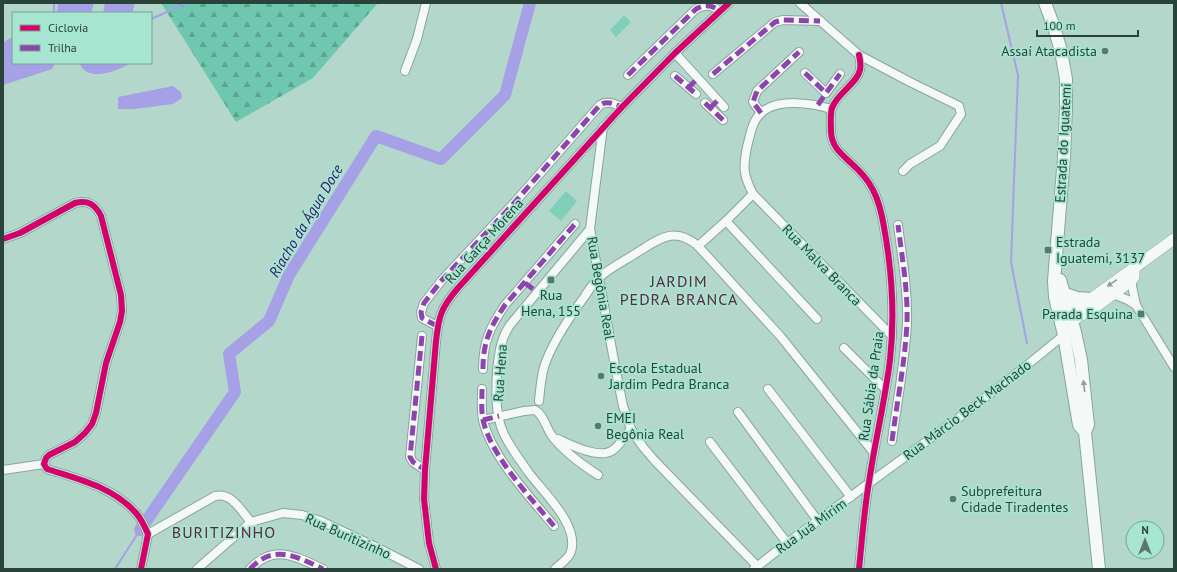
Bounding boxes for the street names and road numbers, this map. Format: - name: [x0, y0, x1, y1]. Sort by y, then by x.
- street label: Estrada do Iguatemi: [1051, 83, 1075, 203]
- street label: Rua Garça Morena: [441, 195, 527, 287]
- street label: Rua Malva Branca: [778, 220, 866, 310]
- street label: Rua Begônia Real: [583, 235, 619, 341]
- street label: Rua Sábia da Praia: [854, 330, 888, 442]
- street label: Rua Hena: [489, 344, 511, 402]
- street label: Rua Márcio Beck Machado: [899, 356, 1035, 464]
- street label: Rua Juá Mirim: [772, 494, 850, 558]
- street label: Rua Buritizinho: [302, 509, 394, 563]

